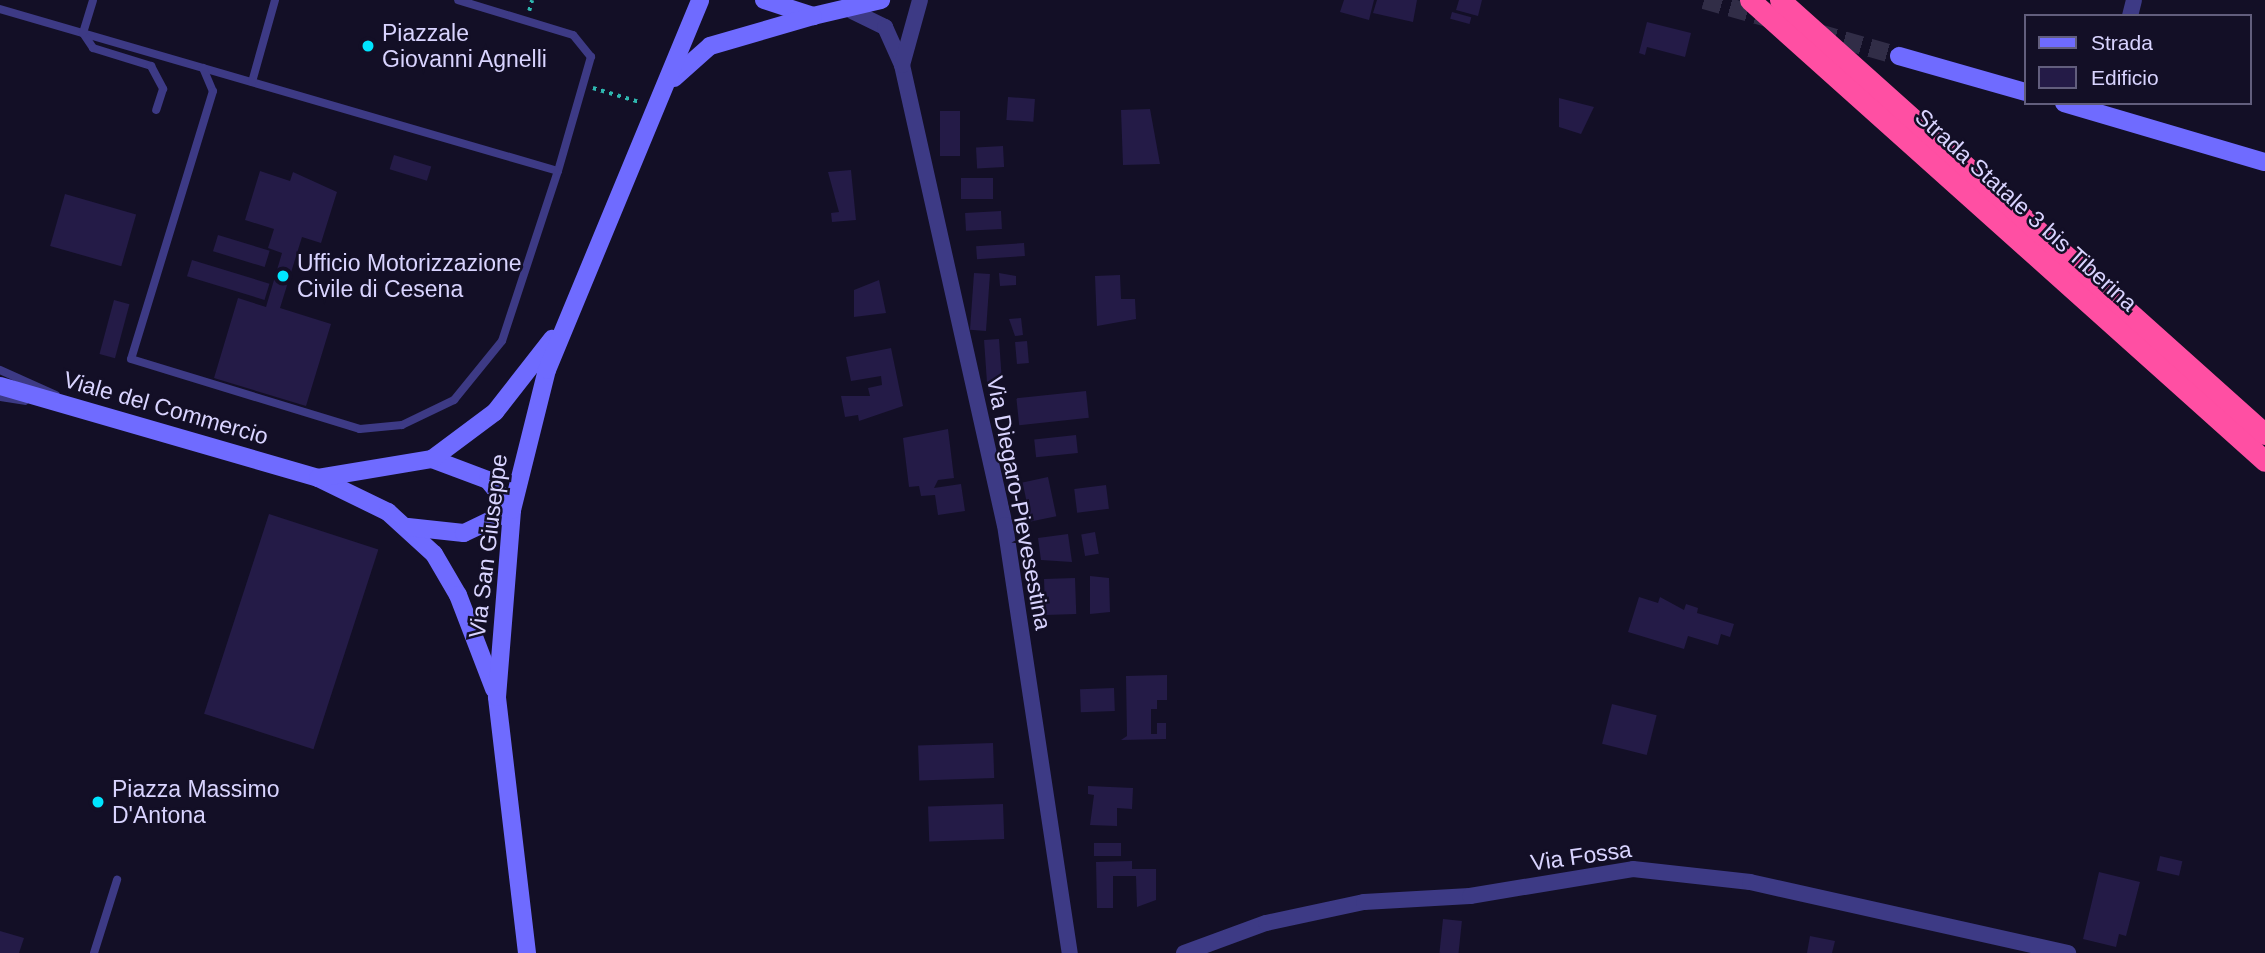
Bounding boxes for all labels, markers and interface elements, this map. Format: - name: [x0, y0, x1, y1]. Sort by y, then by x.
- legend: [2024, 14, 2251, 105]
- place label: Piazzale Giovanni Agnelli: [382, 19, 548, 73]
- text: Strada: [2091, 31, 2153, 54]
- marker: Piazzale Giovanni Agnelli: [360, 38, 376, 54]
- text: Edificio: [2091, 66, 2159, 89]
- street label: Strada Statale 3 bis Tiberina: [1909, 103, 2143, 317]
- place label: Ufficio Motorizzazione Civile di Cesena: [297, 249, 522, 303]
- marker: Ufficio Motorizzazione Civile di Cesena: [275, 268, 291, 284]
- street label: Viale del Commercio: [60, 366, 272, 450]
- street label: Via Diegaro-Pievesestina: [981, 374, 1057, 632]
- street label: Via San Giuseppe: [463, 453, 513, 639]
- place label: Piazza Massimo D'Antona: [112, 775, 279, 829]
- marker: Piazza Massimo D'Antona: [90, 794, 106, 810]
- street label: Via Fossa: [1529, 835, 1633, 877]

